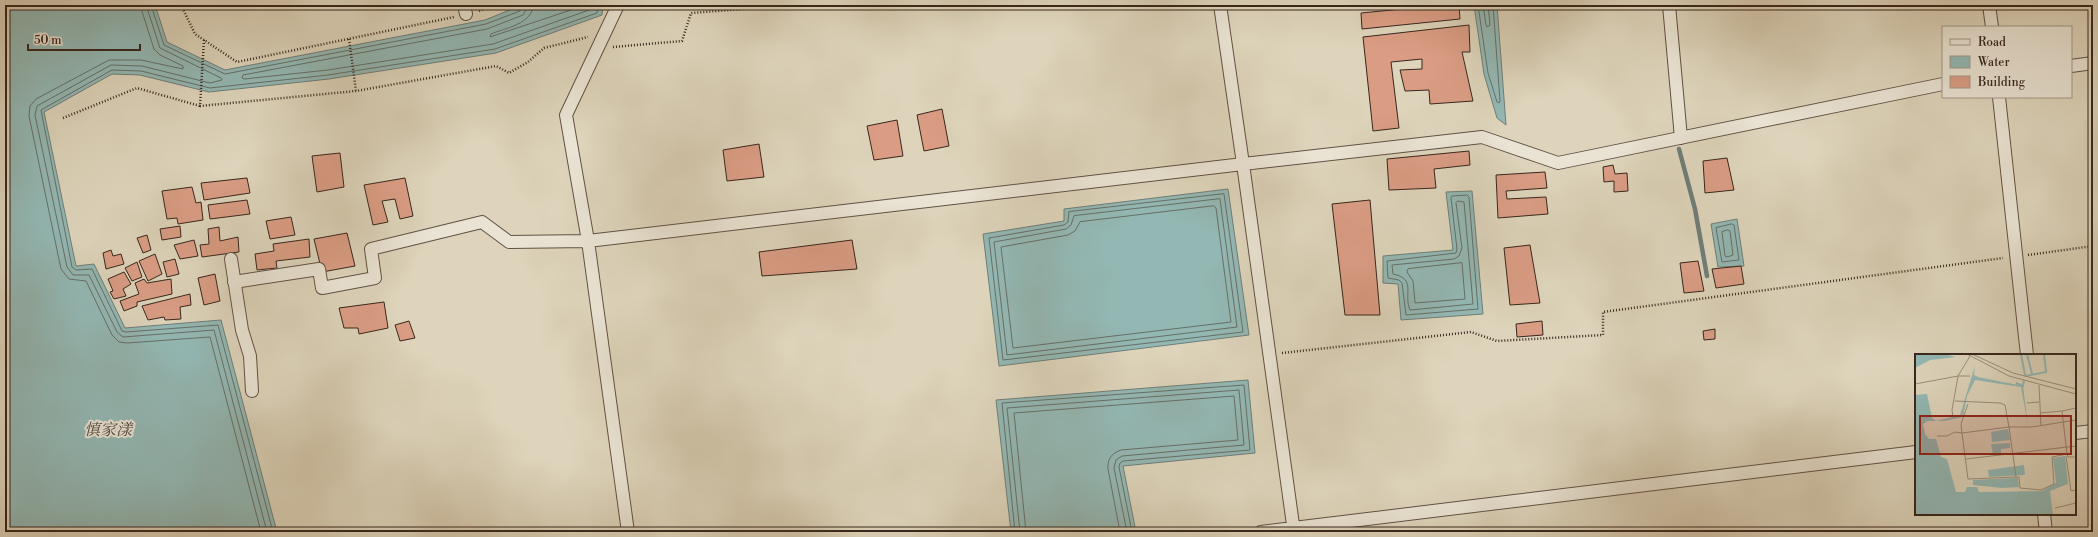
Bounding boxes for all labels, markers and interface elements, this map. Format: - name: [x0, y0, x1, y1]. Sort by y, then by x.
- scale bar: [28, 26, 140, 52]
- legend: [1942, 26, 2072, 98]
- text: 50 m: [34, 33, 62, 48]
- text: Road: [1978, 35, 2006, 50]
- text: Water: [1977, 55, 2010, 70]
- text: Building: [1977, 75, 2026, 90]
- inset map: [1915, 354, 2076, 515]
- water label: 慎家漾: [84, 420, 134, 440]

